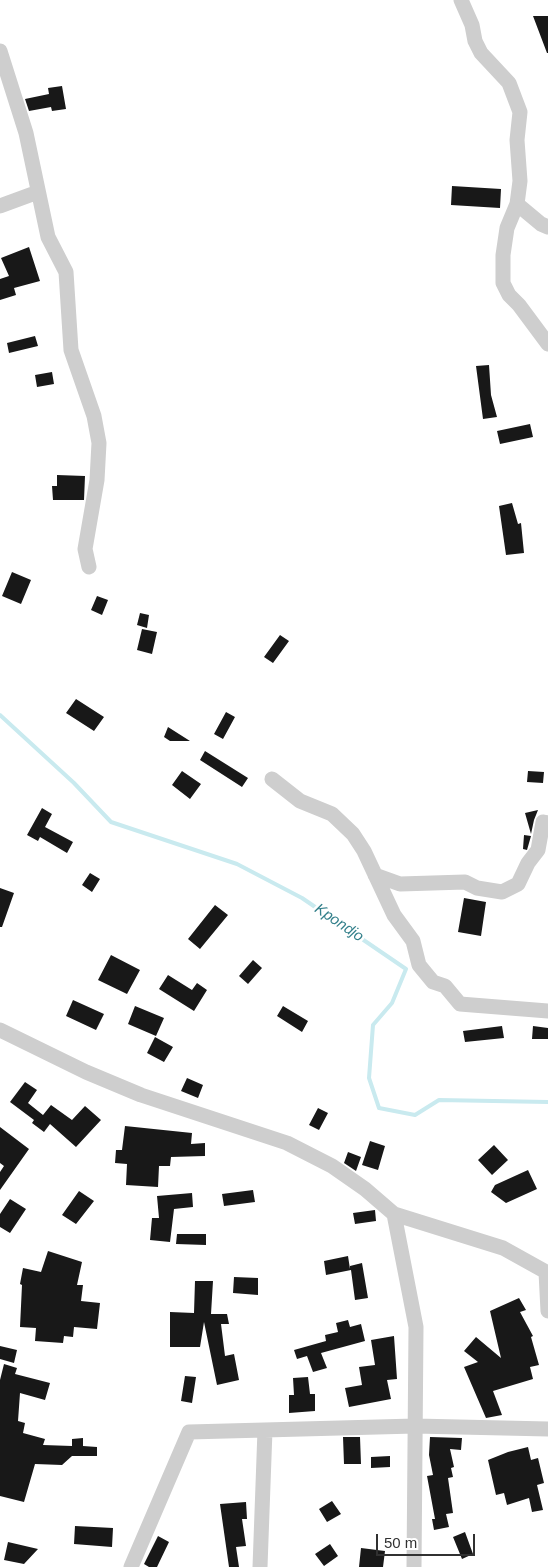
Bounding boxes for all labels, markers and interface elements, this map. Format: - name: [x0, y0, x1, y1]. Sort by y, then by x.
- water label: Kpondjo: [311, 900, 367, 946]
- scale bar: [378, 1524, 477, 1556]
- text: 50 m: [384, 1534, 417, 1551]

